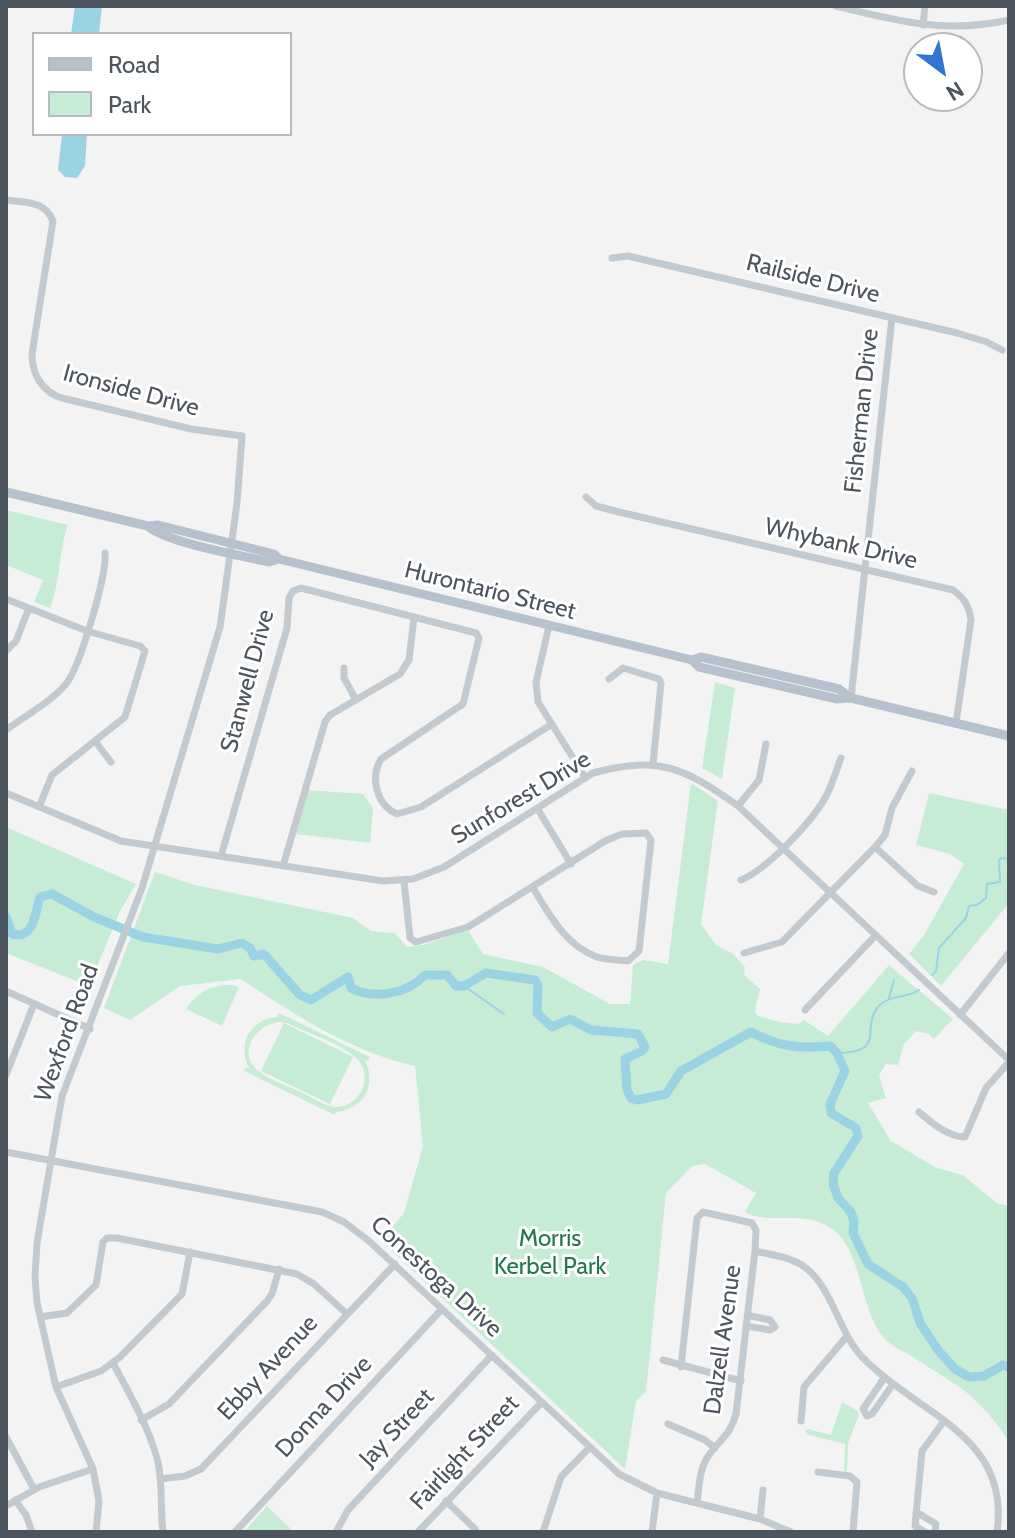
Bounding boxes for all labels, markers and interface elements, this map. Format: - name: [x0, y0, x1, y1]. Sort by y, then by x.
- legend: [32, 32, 292, 136]
- north arrow: [903, 32, 983, 112]
- text: Road: [108, 50, 160, 79]
- text: N: [941, 76, 969, 107]
- text: Park: [108, 90, 151, 119]
- street label: Railside Drive: [743, 249, 883, 309]
- street label: Fisherman Drive: [839, 327, 885, 495]
- street label: Ironside Drive: [60, 359, 202, 423]
- street label: Whybank Drive: [762, 512, 920, 576]
- street label: Hurontario Street: [401, 556, 579, 626]
- street label: Stanwell Drive: [215, 606, 281, 756]
- street label: Sunforest Drive: [446, 745, 596, 851]
- street label: Wexford Road: [29, 960, 105, 1106]
- street label: Conestoga Drive: [364, 1210, 508, 1344]
- park label: Morris Kerbel Park: [494, 1225, 606, 1281]
- street label: Dalzell Avenue: [698, 1263, 748, 1417]
- street label: Ebby Avenue: [212, 1309, 324, 1427]
- street label: Donna Drive: [270, 1350, 378, 1464]
- street label: Jay Street: [354, 1383, 440, 1473]
- street label: Fairlight Street: [405, 1390, 525, 1516]

